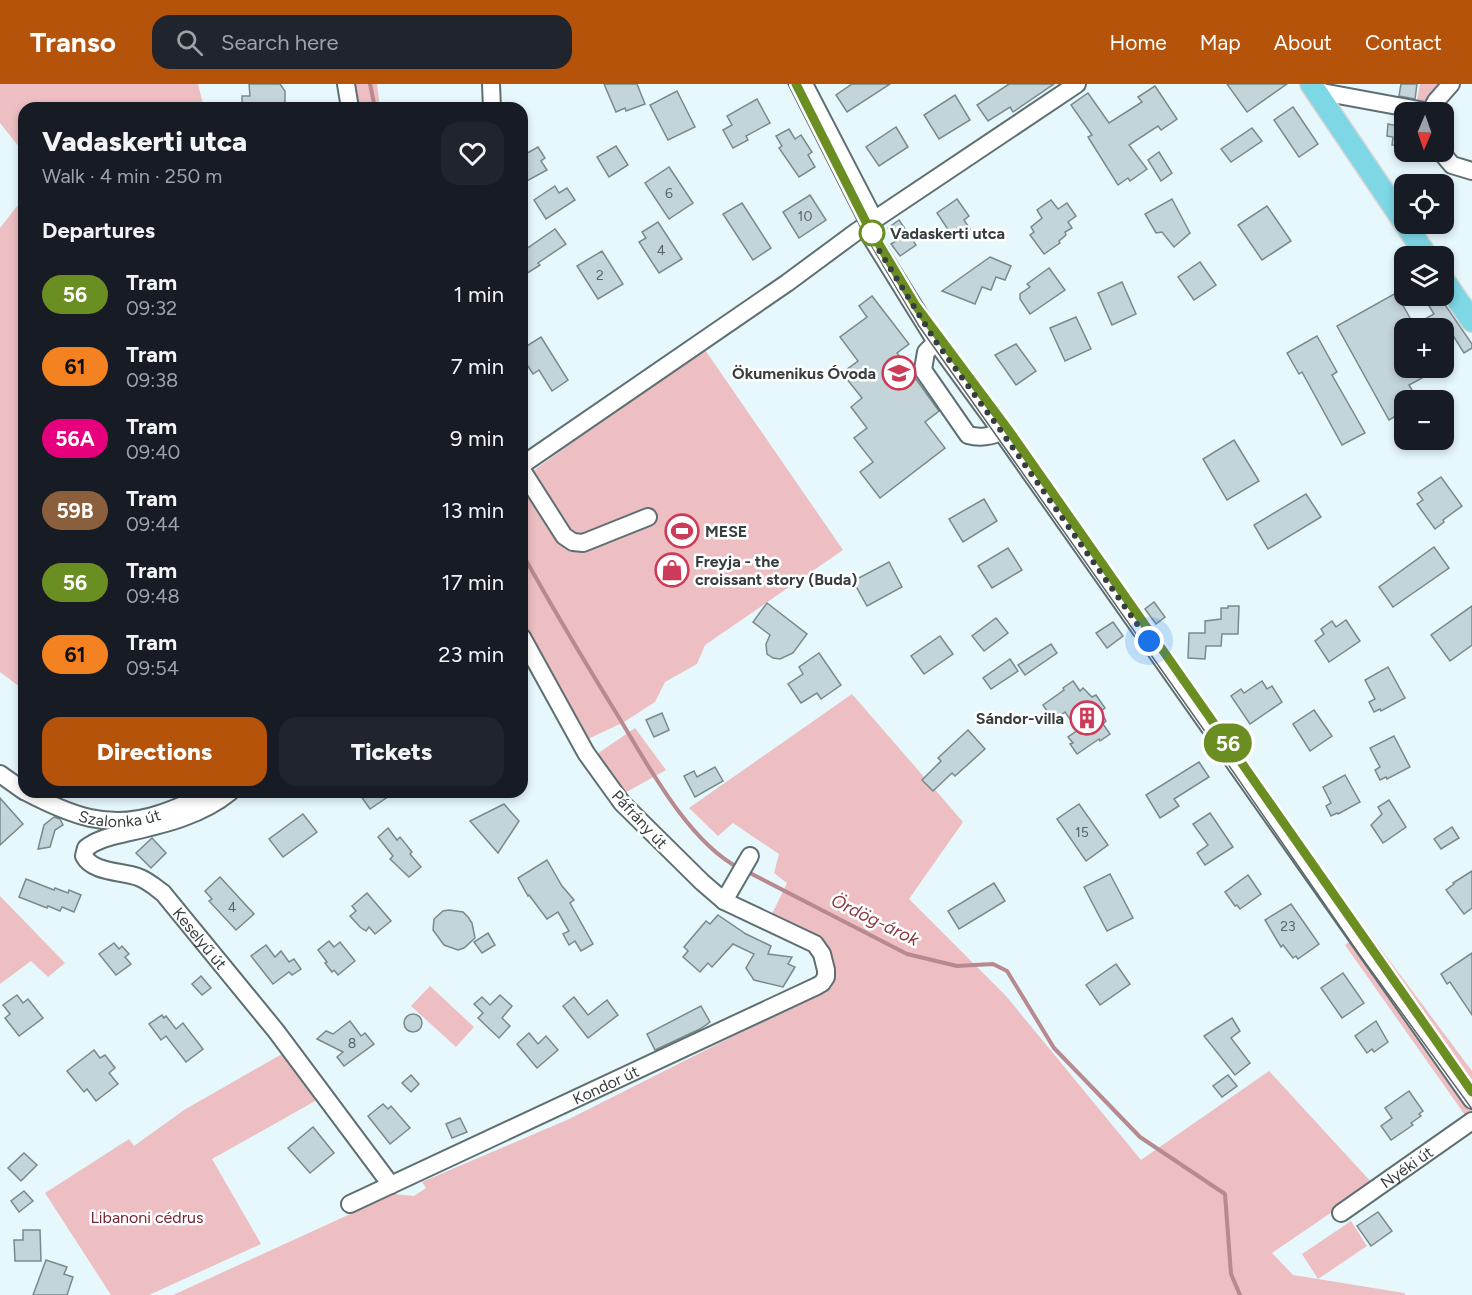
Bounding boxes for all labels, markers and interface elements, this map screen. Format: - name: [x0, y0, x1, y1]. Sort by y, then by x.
- search box: [152, 15, 572, 69]
- text: Transo: [30, 25, 116, 59]
- icon: search: [173, 26, 206, 59]
- text: Search here: [221, 29, 339, 56]
- text: Home: [1110, 30, 1167, 55]
- text: Map: [1200, 30, 1241, 55]
- text: About: [1274, 30, 1332, 55]
- text: Contact: [1365, 30, 1442, 55]
- north arrow: [1394, 102, 1454, 162]
- map controls: [1394, 102, 1454, 450]
- button: heart: [441, 122, 504, 185]
- text: Vadaskerti utca: [42, 124, 247, 158]
- text: Walk · 4 min · 250 m: [42, 164, 222, 188]
- button: locate: [1394, 174, 1454, 234]
- house number: 6: [665, 185, 673, 202]
- house number: 10: [798, 208, 812, 225]
- text: Departures: [42, 217, 155, 244]
- marker: Vadaskerti utca: [859, 220, 885, 246]
- place label: Vadaskerti utca: [890, 224, 1005, 243]
- house number: 4: [657, 242, 666, 259]
- button: layers: [1394, 246, 1454, 306]
- house number: 2: [596, 267, 604, 284]
- text: Tram: [126, 269, 177, 296]
- text: 1 min: [453, 281, 504, 308]
- text: 56: [63, 282, 87, 307]
- text: 09:32: [126, 296, 177, 320]
- button: +: [1394, 318, 1454, 378]
- text: Tram: [126, 341, 177, 368]
- text: 7 min: [451, 353, 504, 380]
- text: 61: [64, 354, 86, 379]
- school or university icon: Ökumenikus Óvoda: [881, 355, 917, 391]
- place label: Ökumenikus Óvoda: [732, 364, 876, 383]
- text: 09:38: [126, 368, 178, 392]
- button: −: [1394, 390, 1454, 450]
- text: Tram: [126, 413, 177, 440]
- text: 9 min: [450, 425, 504, 452]
- text: 56A: [55, 426, 95, 451]
- text: 09:40: [126, 440, 180, 464]
- text: Tram: [126, 485, 177, 512]
- text: 13 min: [441, 497, 504, 524]
- text: 59B: [56, 498, 94, 523]
- text: 09:44: [126, 512, 180, 536]
- sports icon: MESE: [664, 513, 700, 549]
- place label: MESE: [705, 522, 747, 541]
- shop icon: Freyja - the croissant story (Buda): [654, 552, 690, 588]
- place label: Freyja - the croissant story (Buda): [695, 552, 857, 589]
- text: Tram: [126, 557, 177, 584]
- text: 17 min: [442, 569, 504, 596]
- text: 56: [63, 570, 87, 595]
- text: 09:48: [126, 584, 180, 608]
- your location: [1134, 626, 1164, 656]
- text: Tram: [126, 629, 177, 656]
- text: 23 min: [438, 641, 504, 668]
- text: 61: [64, 642, 86, 667]
- text: 09:54: [126, 656, 179, 680]
- building icon: Sándor-villa: [1069, 700, 1105, 736]
- place label: Sándor-villa: [976, 709, 1064, 728]
- button: Directions: [42, 717, 267, 786]
- button: Tickets: [279, 717, 504, 786]
- line badge: 56: [1201, 724, 1255, 762]
- text: 56: [1216, 731, 1240, 756]
- street label: Páfrány út: [608, 786, 671, 852]
- street label: Szalonka út: [76, 805, 163, 831]
- house number: 15: [1075, 824, 1089, 841]
- water label: Ördög-árok: [827, 889, 924, 951]
- house number: 4: [228, 899, 237, 916]
- street label: Keselyű út: [169, 904, 231, 973]
- house number: 23: [1280, 918, 1296, 935]
- house number: 8: [348, 1035, 356, 1052]
- street label: Kondor út: [570, 1062, 642, 1109]
- street label: Nyéki út: [1377, 1142, 1437, 1192]
- park label: Libanoni cédrus: [91, 1208, 203, 1227]

